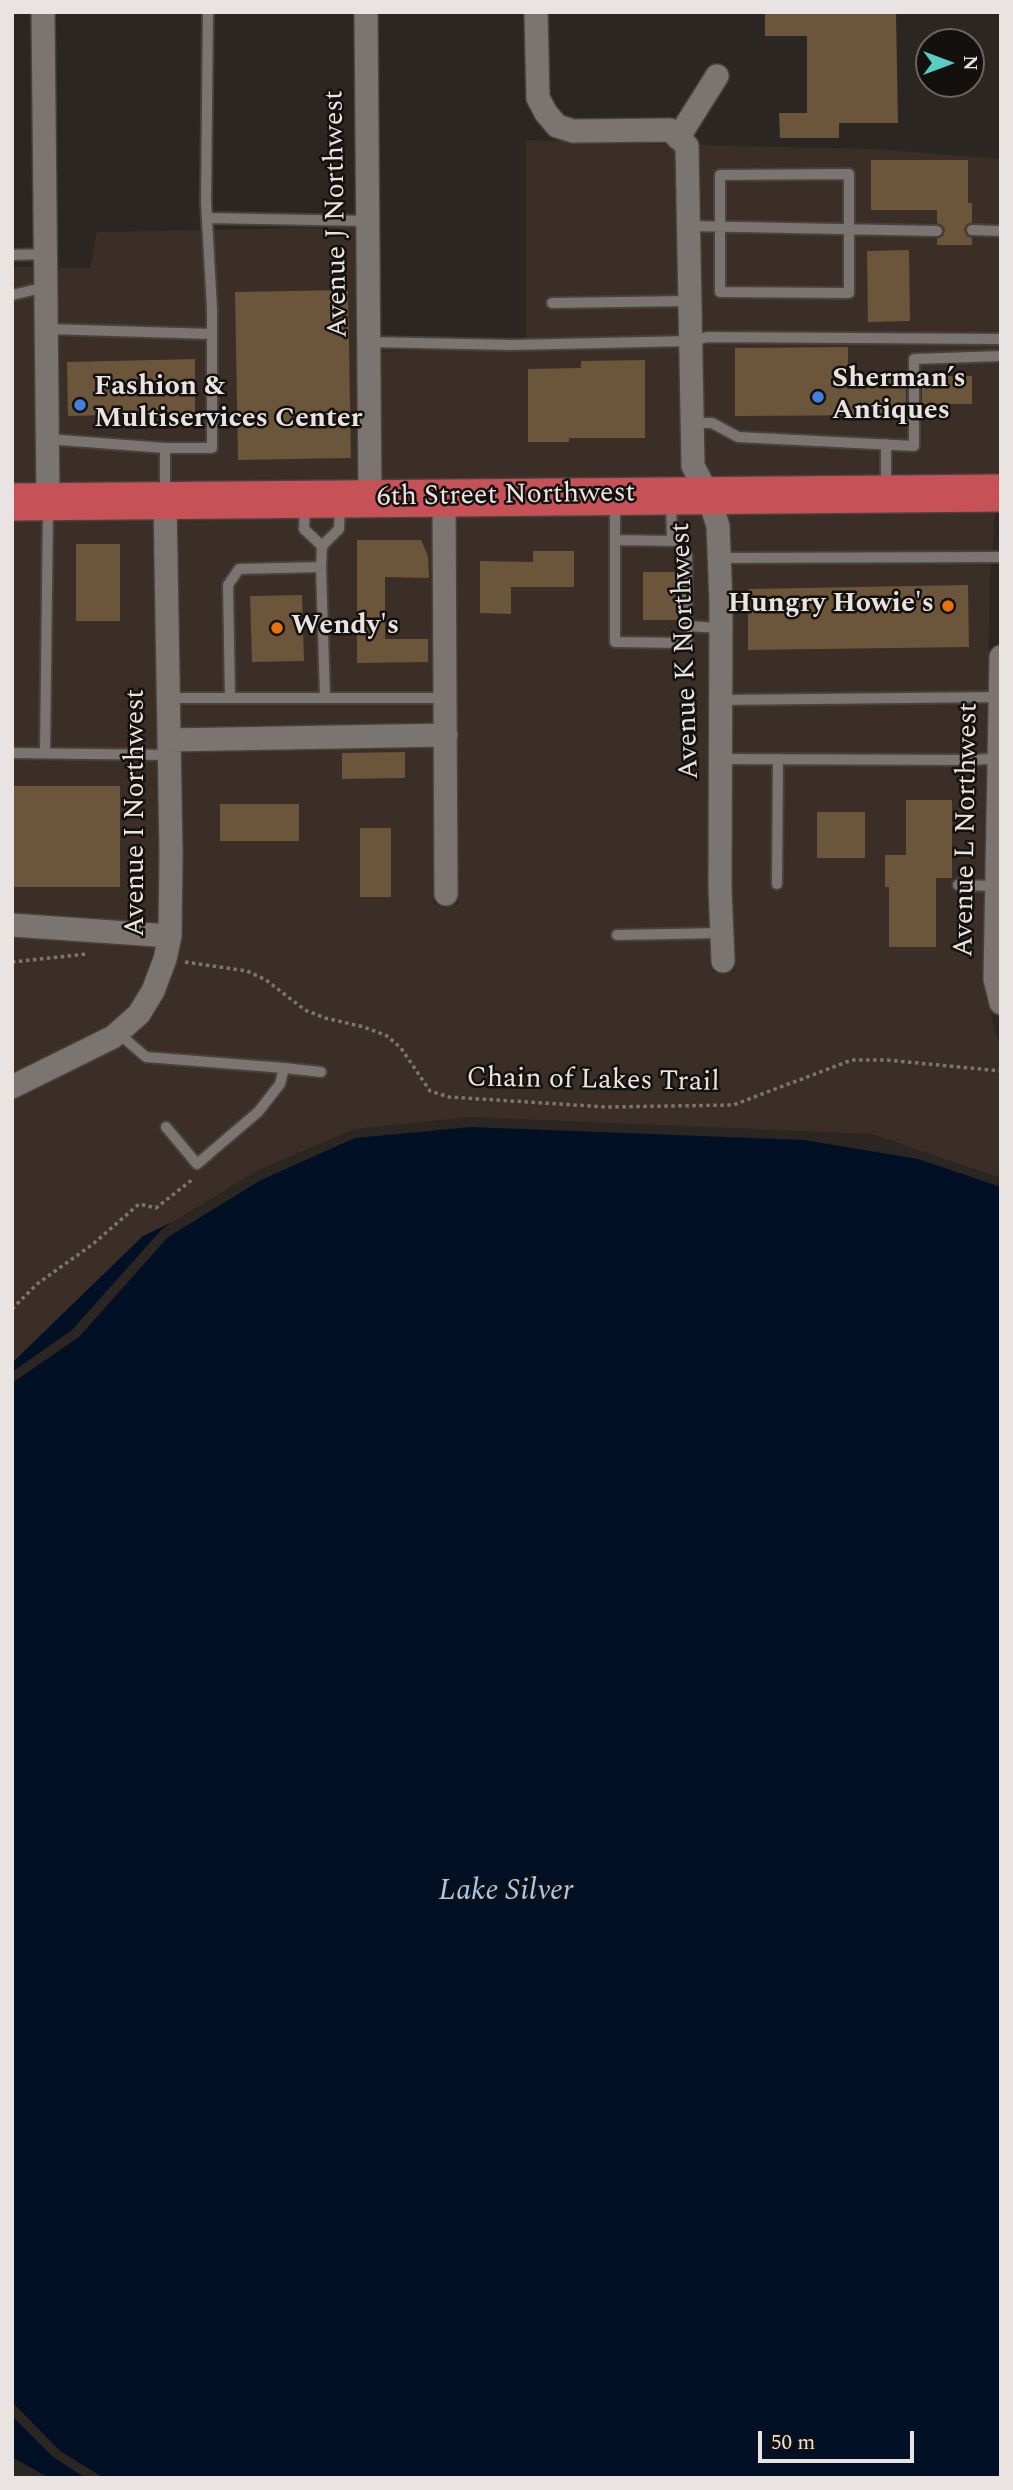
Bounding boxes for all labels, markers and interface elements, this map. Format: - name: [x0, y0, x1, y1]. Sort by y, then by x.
- north arrow: [915, 28, 985, 98]
- text: N: [955, 55, 984, 71]
- street label: Avenue J Northwest: [319, 90, 357, 338]
- place label: Sherman’s Antiques: [832, 364, 966, 430]
- place label: Fashion & Multiservices Center: [94, 372, 363, 438]
- marker: Sherman’s Antiques: [810, 389, 826, 405]
- marker: Fashion & Multiservices Center: [72, 397, 88, 413]
- street label: 6th Street Northwest: [376, 478, 636, 516]
- street label: Avenue K Northwest: [666, 522, 708, 780]
- place label: Hungry Howie's: [728, 589, 934, 623]
- marker: Hungry Howie's: [940, 598, 956, 614]
- place label: Wendy's: [291, 611, 399, 645]
- marker: Wendy's: [269, 620, 285, 636]
- street label: Avenue I Northwest: [121, 689, 155, 937]
- street label: Avenue L Northwest: [949, 702, 987, 958]
- street label: Chain of Lakes Trail: [466, 1063, 720, 1101]
- water label: Lake Silver: [439, 1875, 573, 1911]
- scale bar: [761, 2416, 917, 2460]
- text: 50 m: [771, 2427, 815, 2459]

